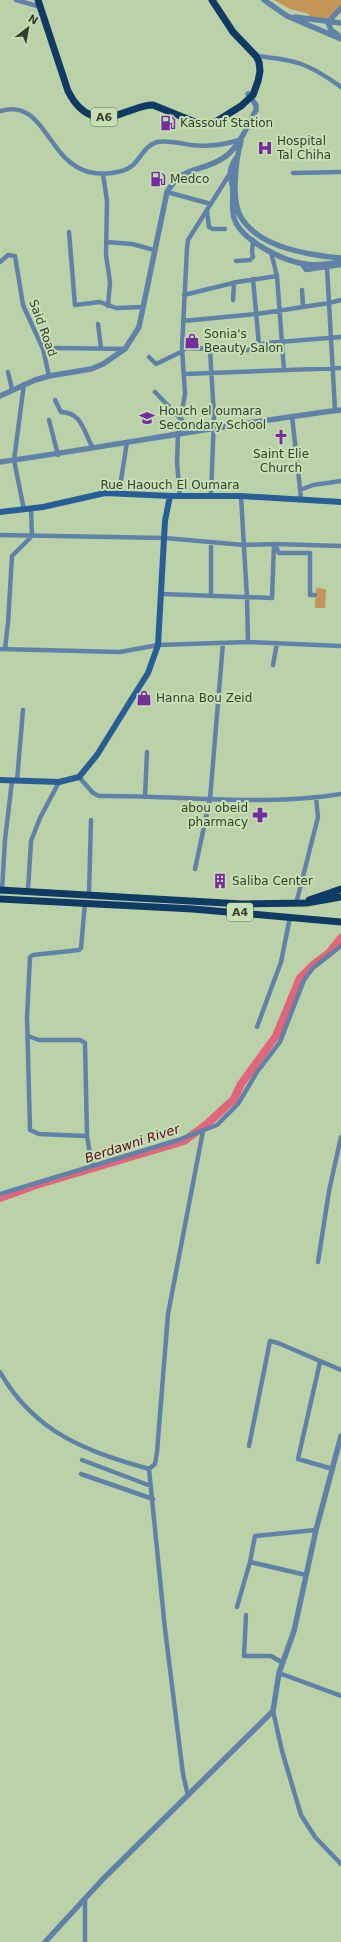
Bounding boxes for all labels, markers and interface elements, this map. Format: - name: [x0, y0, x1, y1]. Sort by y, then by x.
- north arrow: [8, 8, 48, 48]
- text: N: [26, 12, 40, 28]
- road number: A6: [91, 108, 117, 126]
- fuel station icon: Kassouf Station: [159, 114, 177, 132]
- place label: Kassouf Station: [180, 116, 273, 130]
- place label: Hospital Tal Chiha: [276, 134, 331, 162]
- hospital icon: Hospital Tal Chiha: [256, 139, 274, 157]
- fuel station icon: Medco: [149, 170, 167, 188]
- place label: Medco: [170, 172, 209, 186]
- street label: Said Road: [26, 297, 60, 359]
- place label: Sonia's Beauty Salon: [204, 327, 283, 355]
- shop icon: Sonia's Beauty Salon: [183, 332, 201, 350]
- place label: Houch el oumara Secondary School: [159, 404, 266, 432]
- school or university icon: Houch el oumara Secondary School: [138, 409, 156, 427]
- church icon: Saint Elie Church: [272, 428, 290, 446]
- place label: Saint Elie Church: [253, 447, 309, 475]
- street label: Rue Haouch El Oumara: [100, 478, 240, 492]
- shop icon: Hanna Bou Zeid: [135, 689, 153, 707]
- place label: Hanna Bou Zeid: [156, 691, 252, 705]
- place label: abou obeid pharmacy: [181, 801, 248, 829]
- pharmacy icon: abou obeid pharmacy: [251, 806, 269, 824]
- building icon: Saliba Center: [211, 872, 229, 890]
- place label: Saliba Center: [232, 874, 313, 888]
- road number: A4: [227, 903, 253, 921]
- water label: Berdawni River: [83, 1121, 183, 1166]

